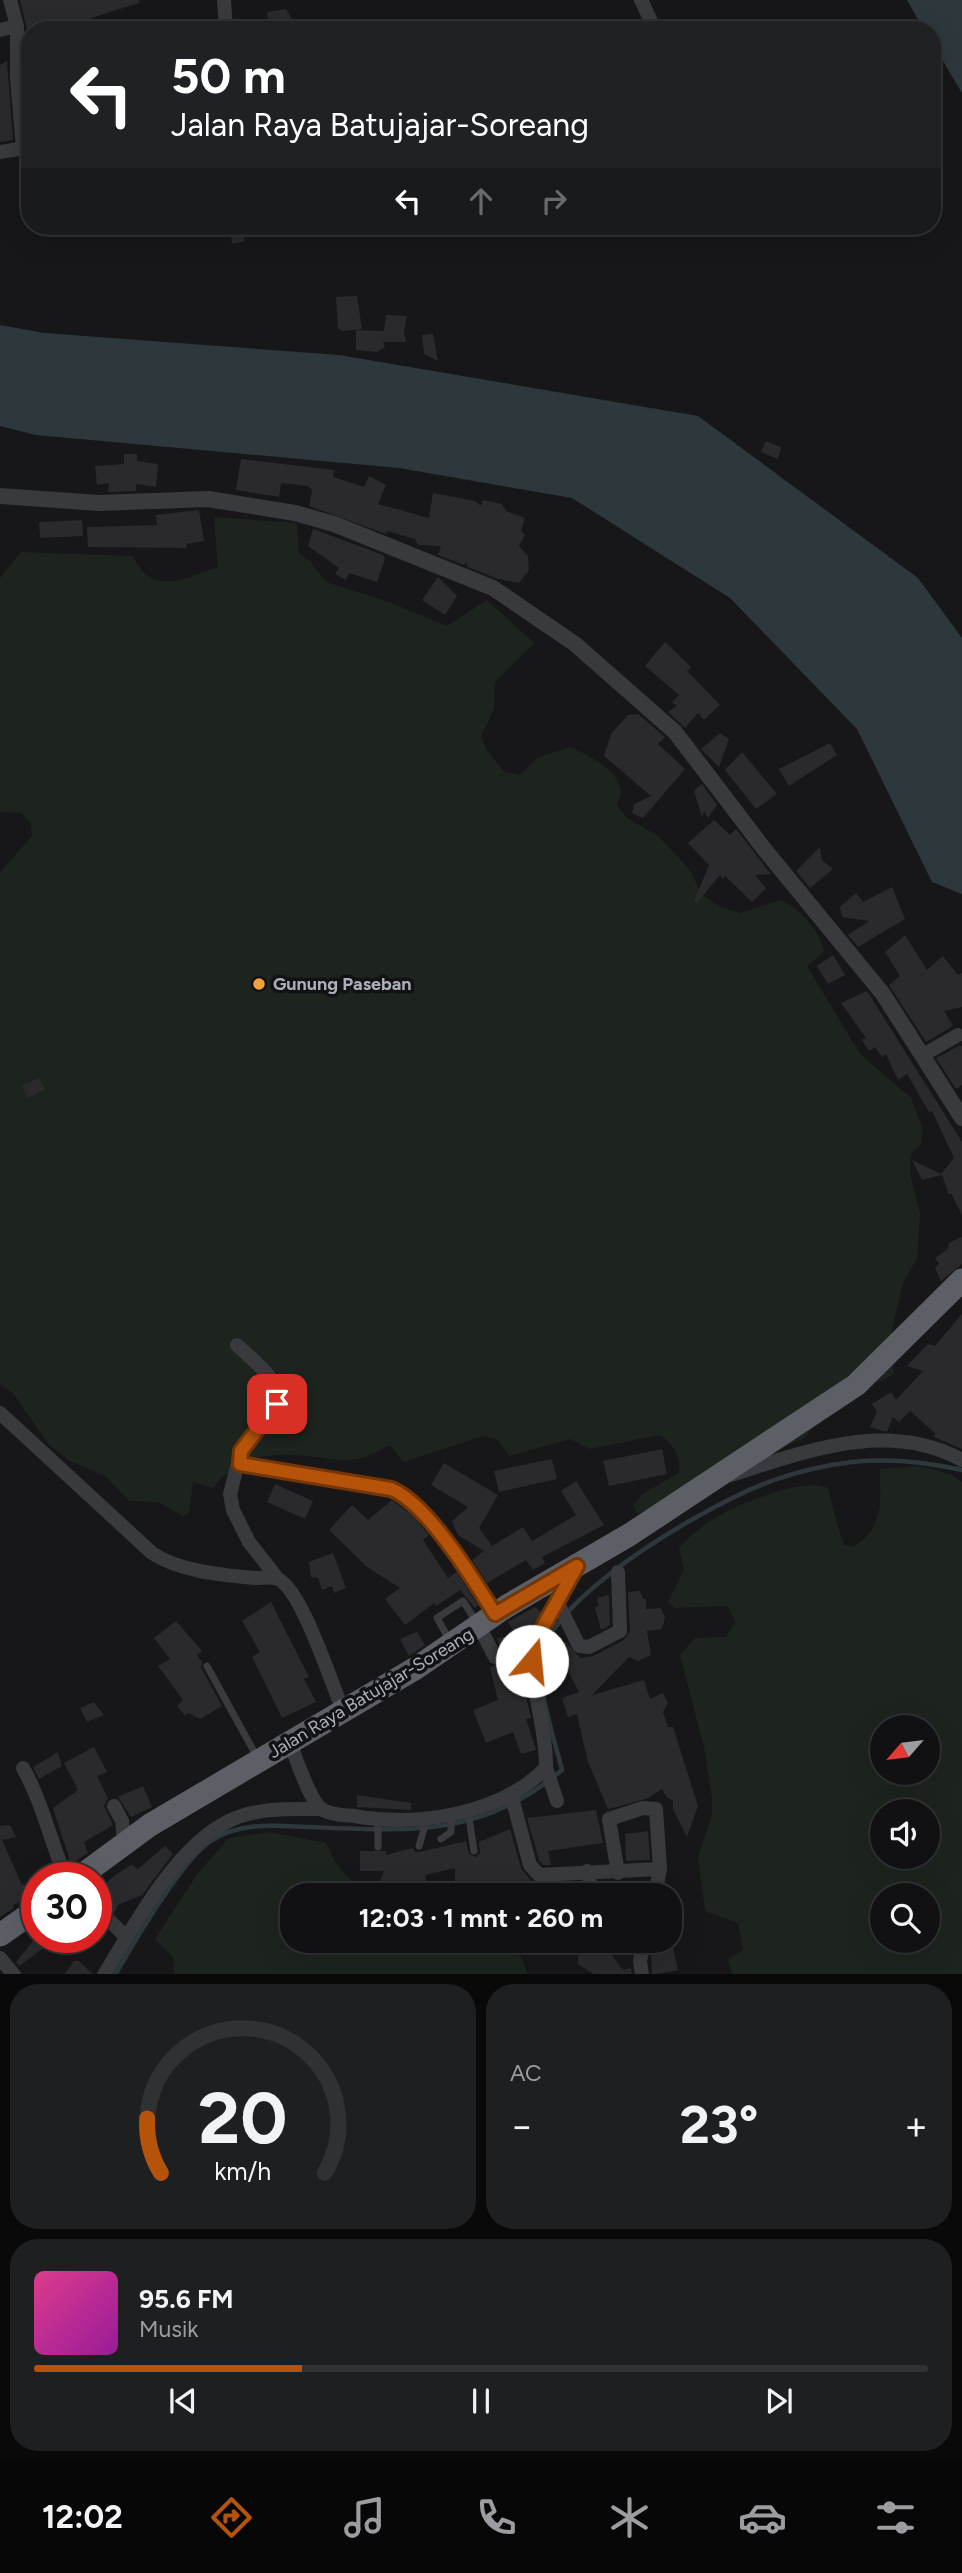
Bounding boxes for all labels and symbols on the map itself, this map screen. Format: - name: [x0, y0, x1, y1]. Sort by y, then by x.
- place label: Gunung Paseban: [273, 973, 412, 995]
- marker: Gunung Paseban: [251, 976, 267, 992]
- pin: [247, 1374, 307, 1434]
- street label: Jalan Raya Batujajar-Soreang: [265, 1623, 477, 1763]
- position arrow: [495, 1624, 569, 1698]
- north arrow: [870, 1715, 940, 1785]
- speed limit sign: 30: [21, 1862, 112, 1953]

